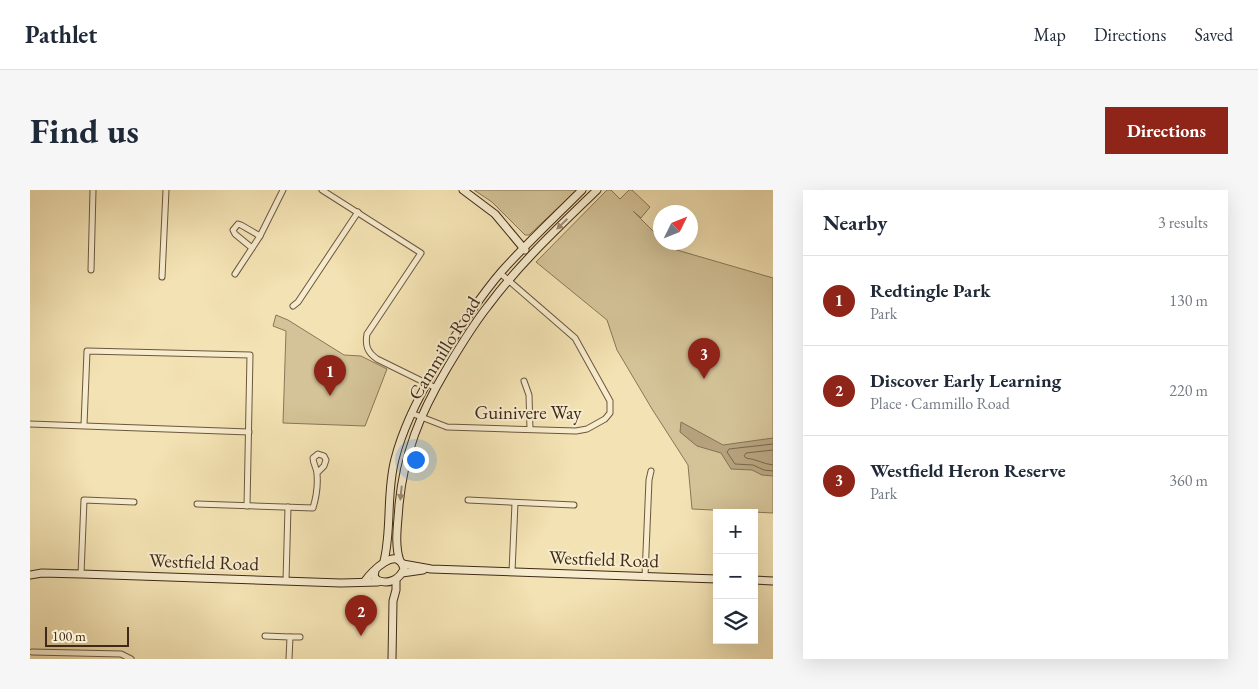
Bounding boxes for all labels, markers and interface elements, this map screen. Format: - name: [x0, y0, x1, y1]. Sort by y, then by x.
- text: Pathlet: [25, 19, 97, 50]
- text: Map: [1034, 23, 1066, 46]
- text: Directions: [1094, 23, 1166, 46]
- text: Saved: [1194, 23, 1233, 46]
- button: Directions: [1105, 107, 1228, 154]
- text: Find us: [30, 108, 139, 153]
- north arrow: [653, 205, 698, 250]
- text: Nearby: [823, 209, 887, 236]
- text: 3 results: [1158, 212, 1208, 233]
- one-way arrow: [557, 218, 569, 230]
- text: Redtingle Park: [870, 278, 991, 303]
- text: 1: [835, 290, 843, 311]
- text: 130 m: [1169, 290, 1208, 311]
- street label: Cammillo Road: [402, 291, 486, 404]
- text: Park: [870, 303, 897, 324]
- pin: 3: [688, 338, 720, 379]
- pin: 1: [314, 355, 346, 396]
- text: Discover Early Learning: [870, 368, 1061, 393]
- text: 2: [835, 380, 843, 401]
- text: 220 m: [1169, 380, 1208, 401]
- text: Place · Cammillo Road: [870, 393, 1010, 414]
- street label: Guinivere Way: [474, 400, 582, 425]
- your location: [403, 447, 429, 473]
- text: Westfield Heron Reserve: [870, 458, 1066, 483]
- text: 3: [835, 470, 843, 491]
- text: 360 m: [1169, 470, 1208, 491]
- text: Park: [870, 483, 897, 504]
- one-way arrow: [397, 485, 405, 501]
- map controls: [713, 509, 758, 644]
- button: +: [713, 509, 758, 554]
- street label: Westfield Road: [549, 545, 660, 573]
- street label: Westfield Road: [149, 548, 260, 576]
- button: −: [713, 554, 758, 599]
- pin: 2: [345, 595, 377, 636]
- button: layers: [713, 599, 758, 644]
- scale bar: [45, 624, 129, 647]
- text: 100 m: [52, 627, 86, 645]

